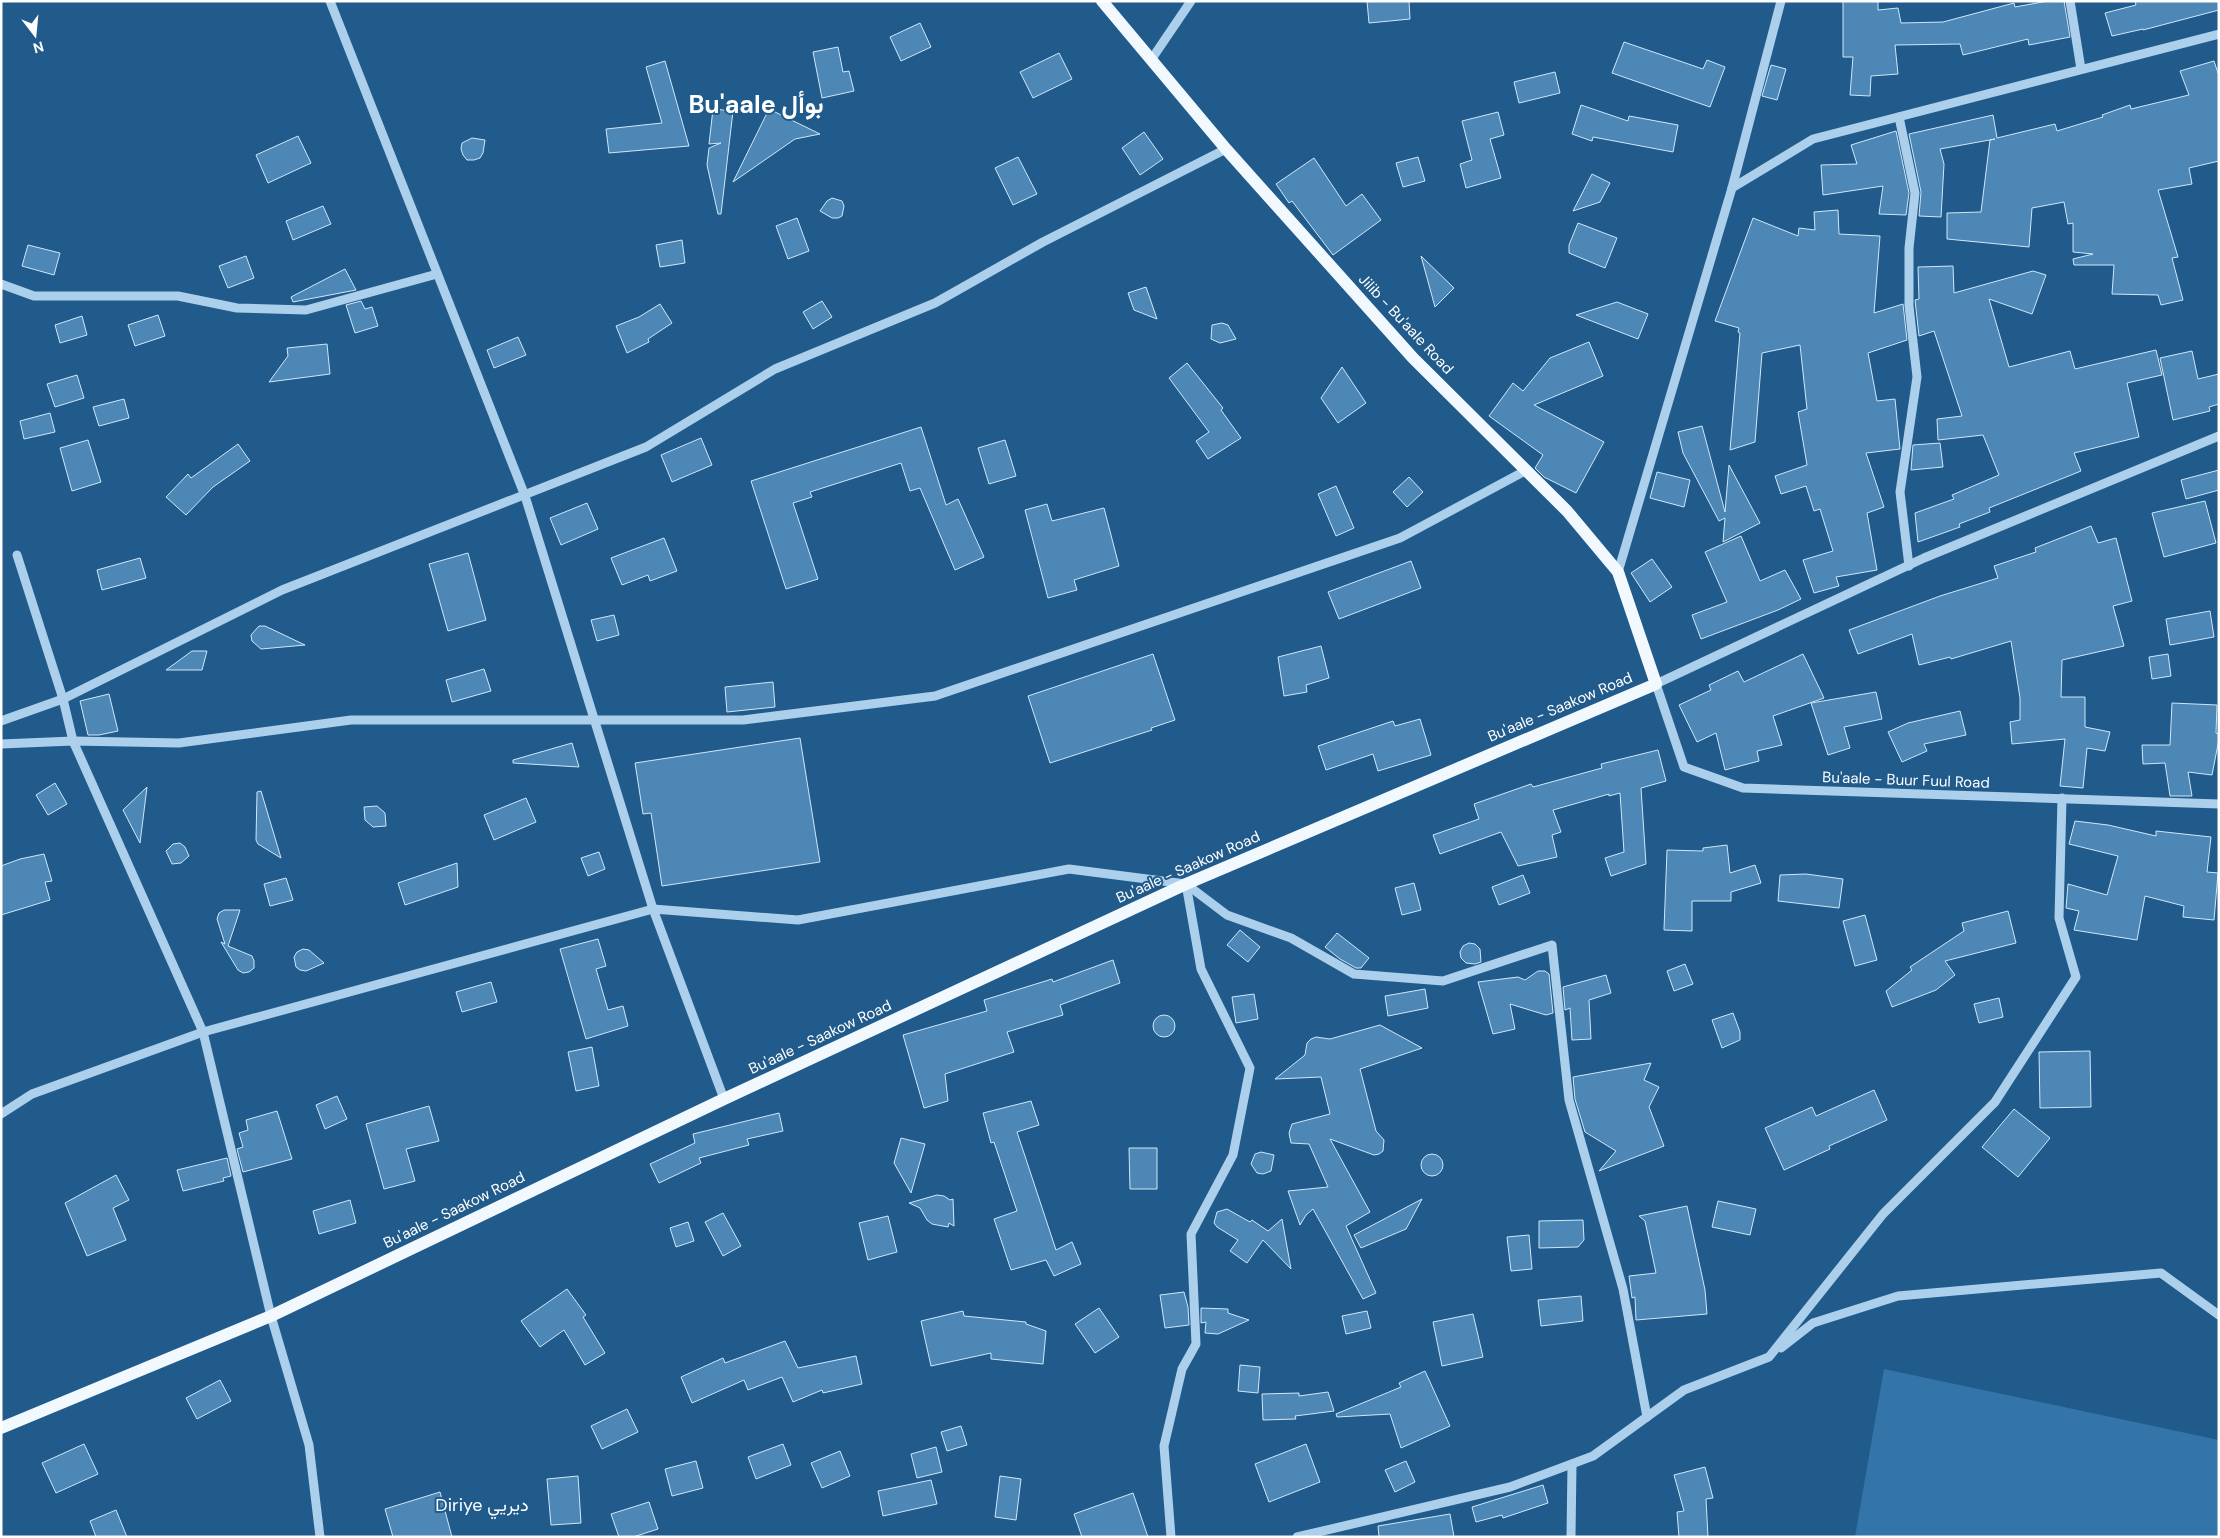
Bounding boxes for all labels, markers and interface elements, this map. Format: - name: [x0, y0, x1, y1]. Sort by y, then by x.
- north arrow: [10, 10, 60, 60]
- text: N: [31, 37, 46, 58]
- district label: Bu'aale بوأل: [688, 88, 824, 121]
- street label: Jilib - Bu'aale Road: [1354, 269, 1458, 379]
- street label: Bu'aale - Saakow Road: [1485, 667, 1635, 747]
- street label: Bu'aale - Buur Fuul Road: [1822, 767, 1990, 793]
- street label: Bu'aale - Saakow Road: [1113, 826, 1263, 908]
- street label: Bu'aale - Saakow Road: [745, 995, 895, 1079]
- street label: Bu'aale - Saakow Road: [380, 1167, 528, 1253]
- district label: Diriye ديريي: [435, 1493, 529, 1520]

